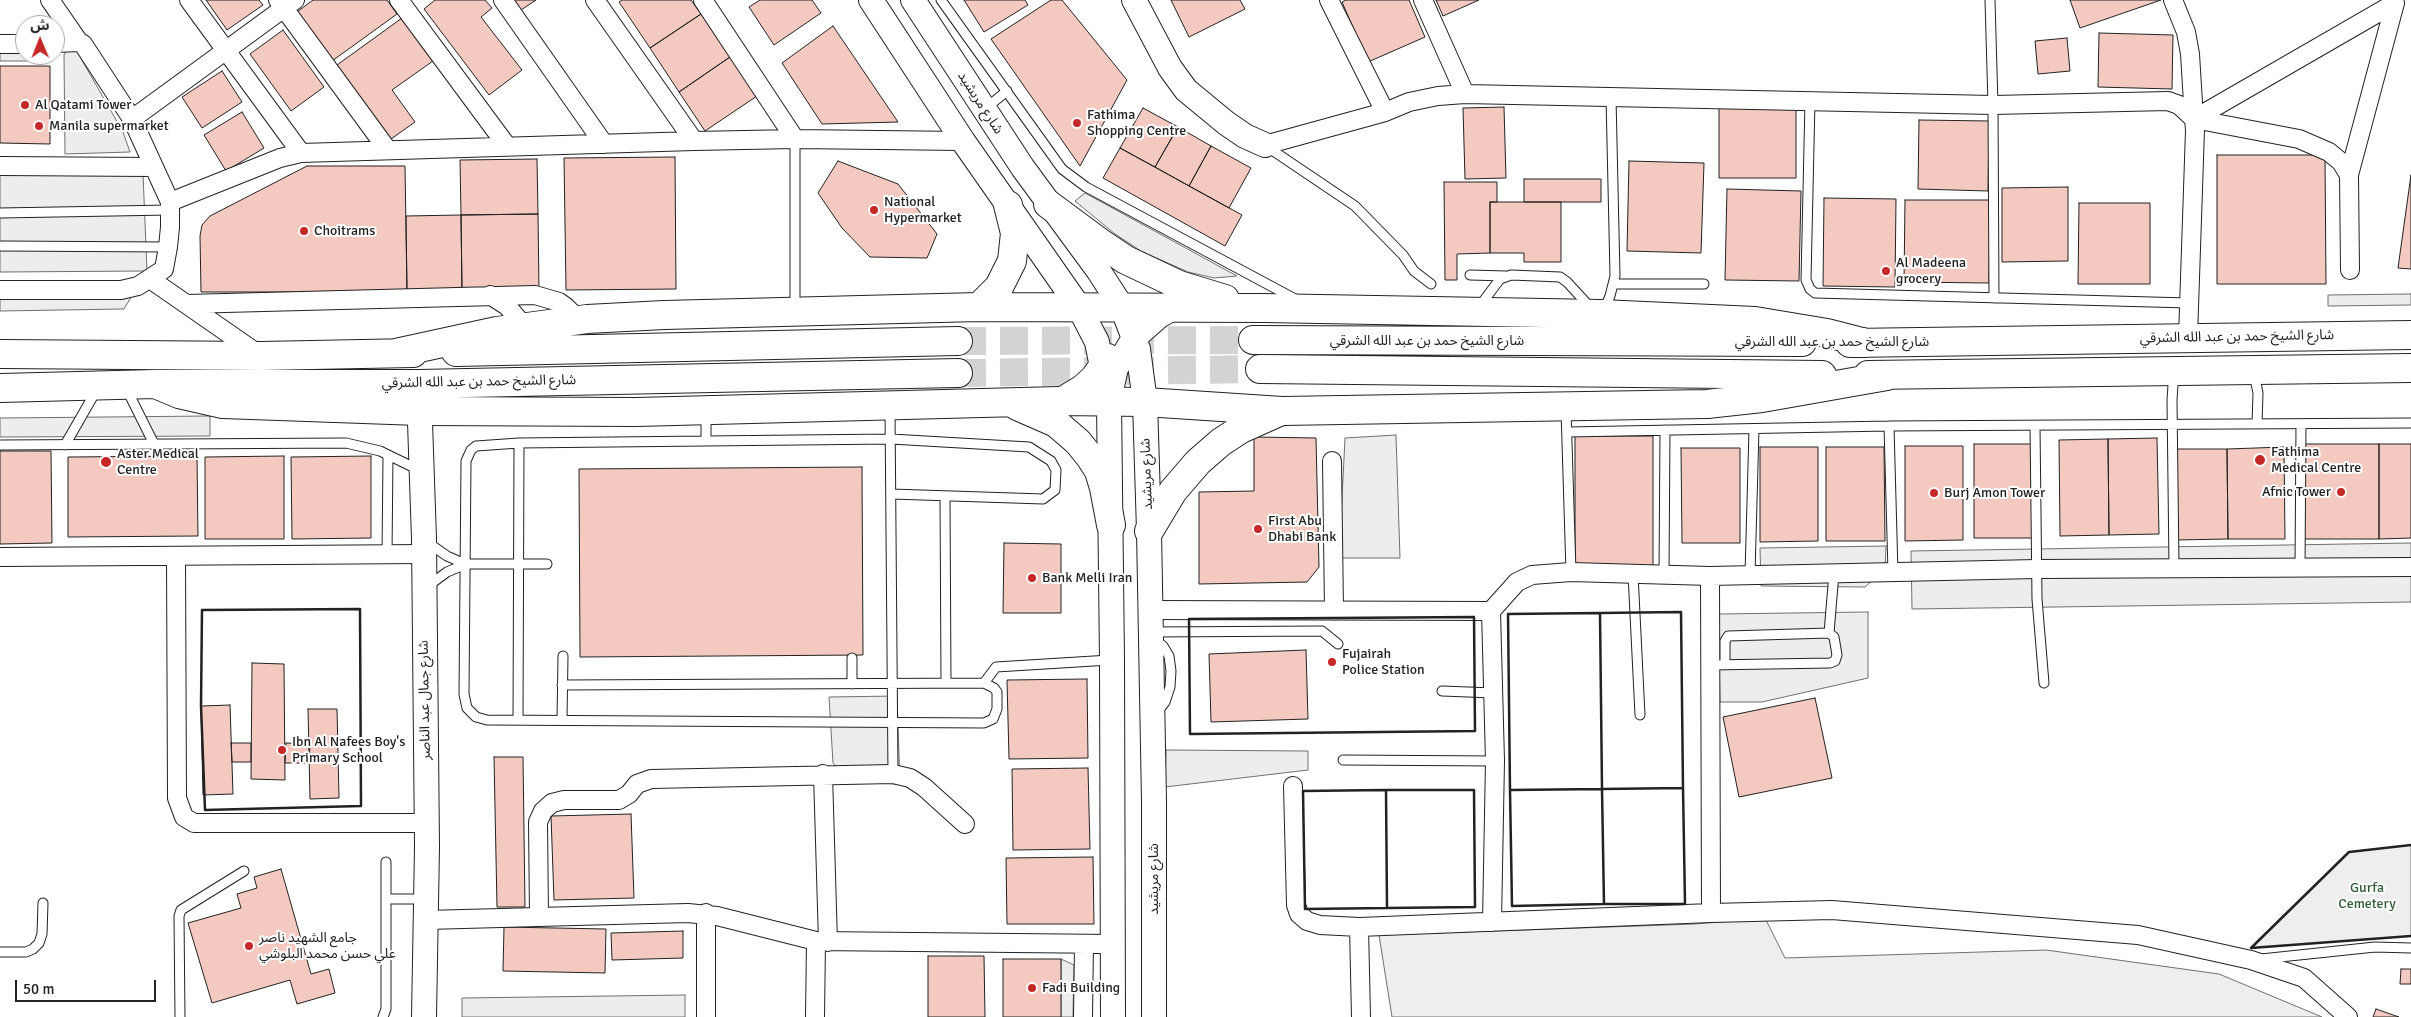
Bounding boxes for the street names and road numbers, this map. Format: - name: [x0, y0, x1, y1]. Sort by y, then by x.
- street label: شارع مريشيد: [953, 68, 1007, 138]
- street label: شارع الشيخ حمد بن عبد الله الشرقي: [2140, 327, 2334, 347]
- street label: شارع الشيخ حمد بن عبد الله الشرقي: [1330, 333, 1524, 349]
- street label: شارع الشيخ حمد بن عبد الله الشرقي: [1735, 334, 1929, 350]
- street label: شارع الشيخ حمد بن عبد الله الشرقي: [382, 372, 576, 392]
- street label: شارع مريشيد: [1137, 438, 1157, 510]
- street label: شارع جمال عبد الناصر: [416, 640, 434, 760]
- street label: شارع مريشيد: [1146, 843, 1162, 915]

